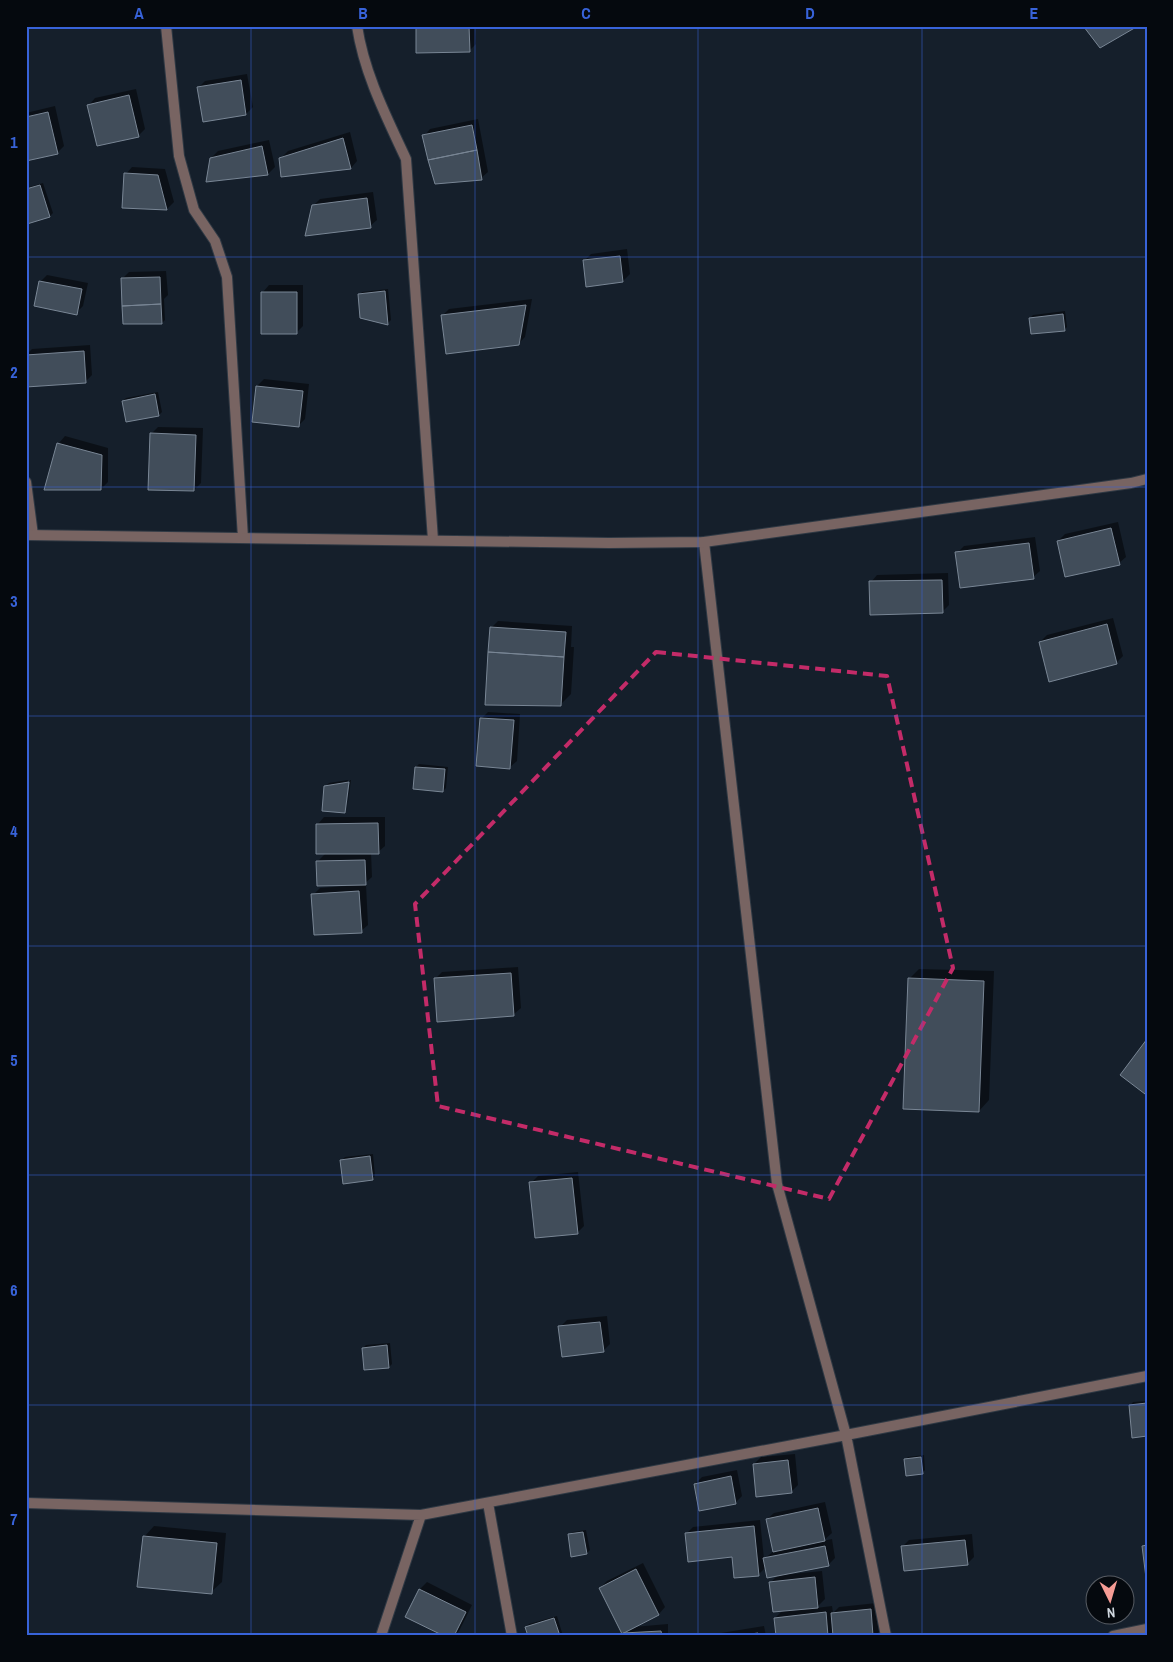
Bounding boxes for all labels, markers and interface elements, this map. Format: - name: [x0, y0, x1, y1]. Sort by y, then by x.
- text: A: [134, 2, 144, 24]
- text: B: [358, 2, 368, 24]
- text: C: [581, 2, 591, 24]
- text: D: [805, 2, 815, 24]
- text: E: [1030, 2, 1039, 24]
- text: 1: [10, 131, 18, 153]
- text: 2: [10, 361, 18, 383]
- text: 3: [10, 590, 18, 612]
- text: 4: [10, 820, 18, 842]
- text: 5: [10, 1049, 18, 1071]
- text: 6: [10, 1279, 18, 1301]
- text: 7: [10, 1508, 18, 1530]
- north arrow: [1086, 1574, 1136, 1624]
- text: N: [1106, 1604, 1116, 1622]

